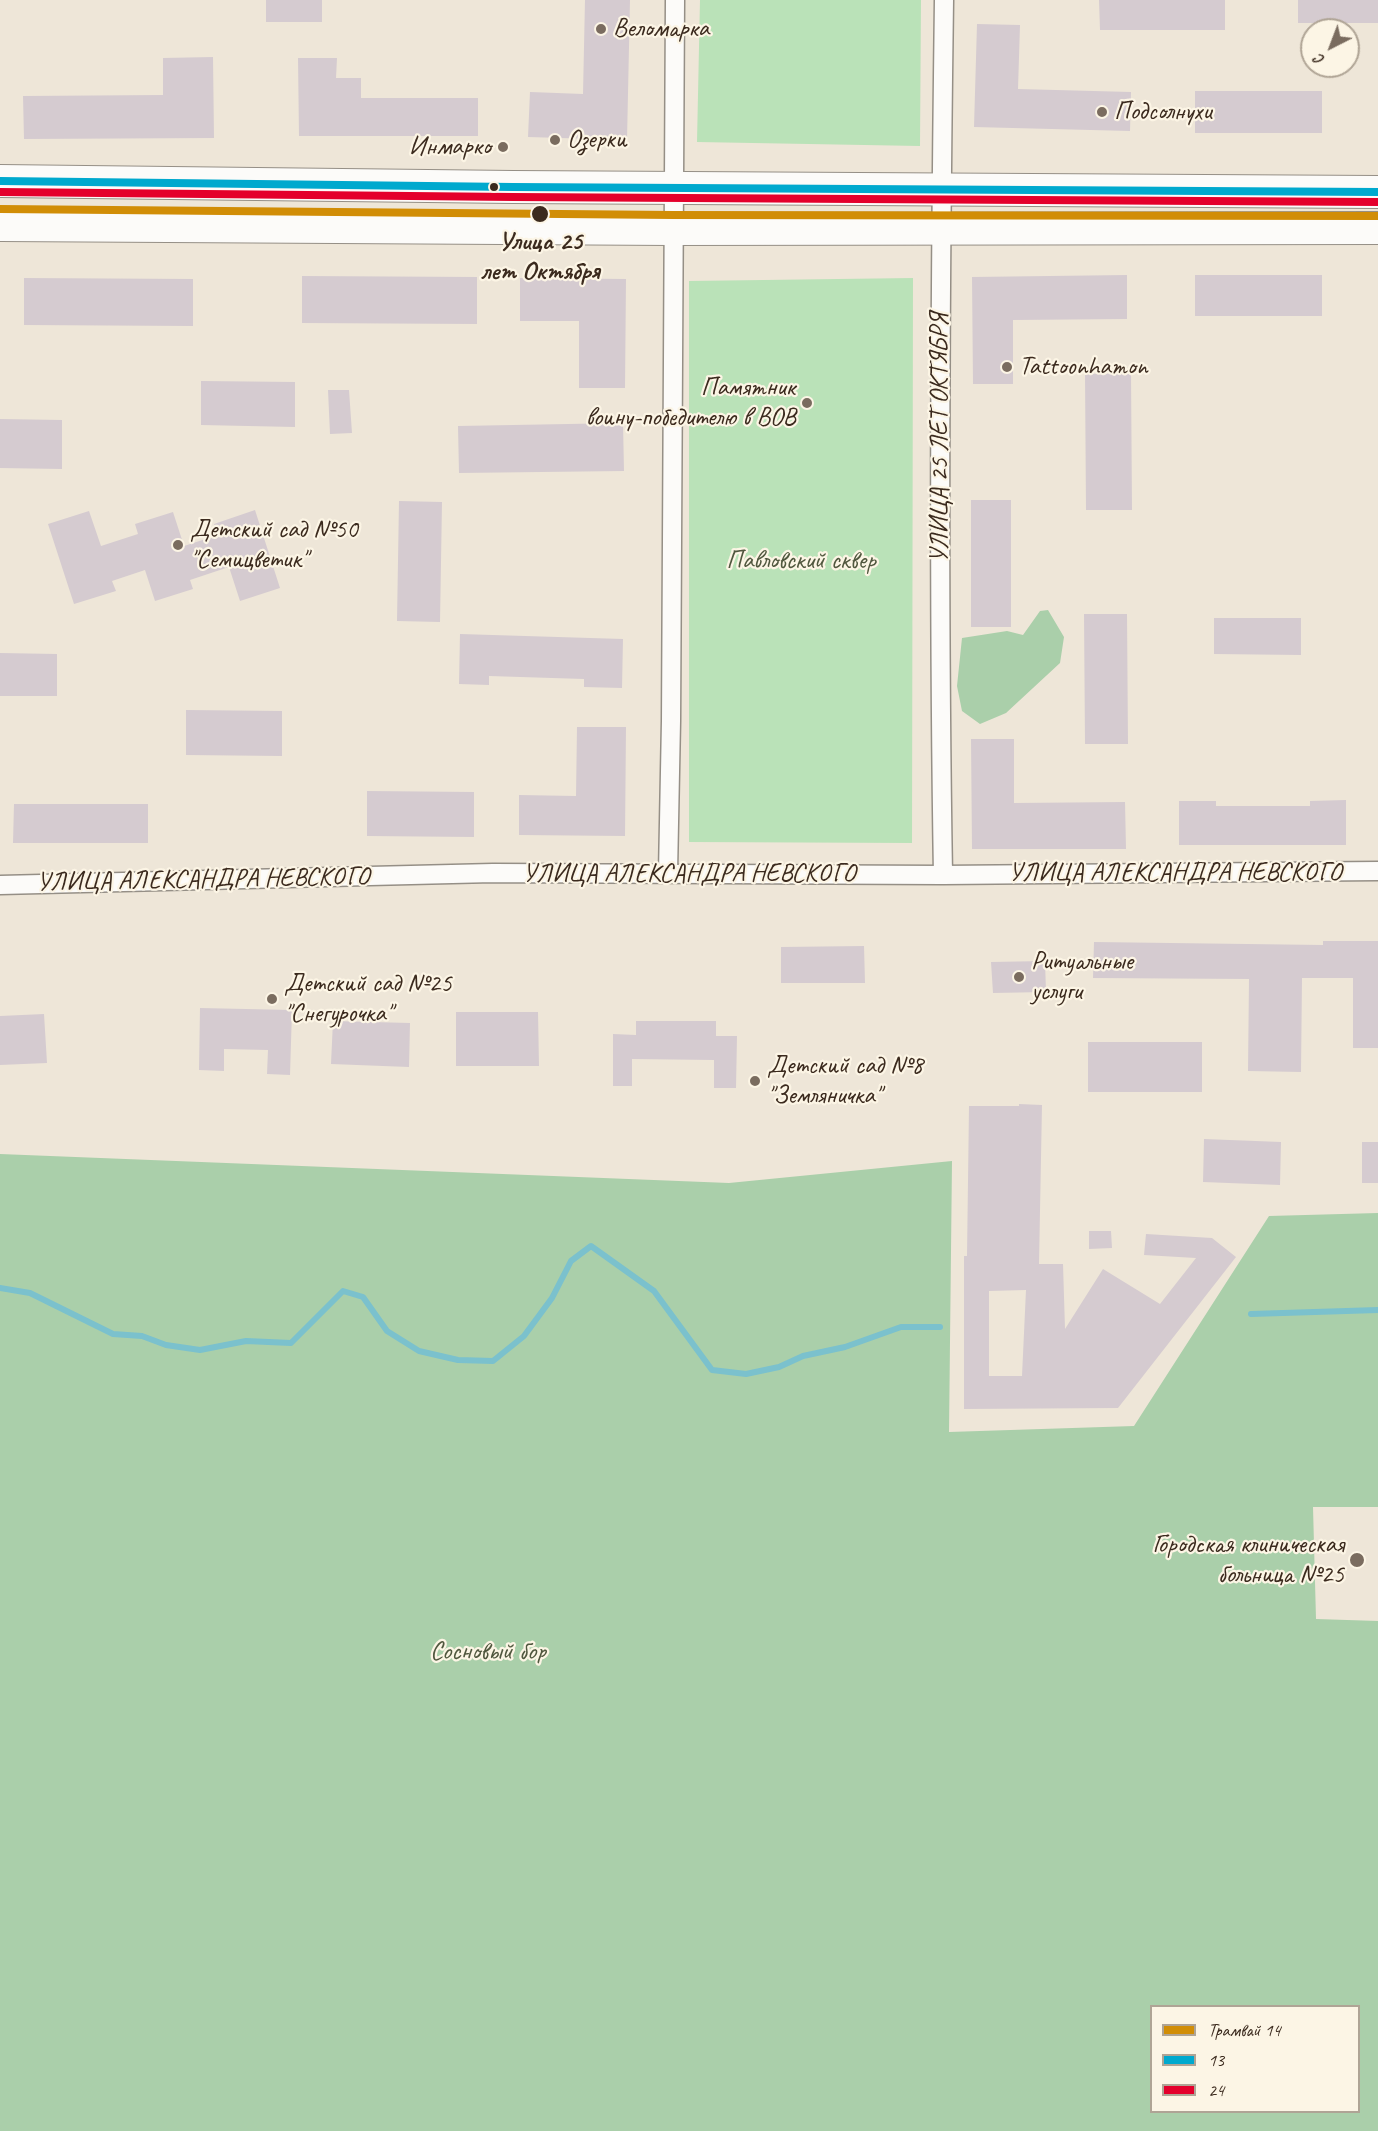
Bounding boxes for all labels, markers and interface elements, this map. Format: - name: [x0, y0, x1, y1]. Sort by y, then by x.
- place label: Веломарка: [613, 13, 709, 45]
- north arrow: [1300, 18, 1360, 78]
- marker: Веломарка: [594, 22, 608, 36]
- text: С: [1310, 50, 1329, 70]
- place label: Подсолнухи: [1114, 96, 1212, 128]
- marker: Подсолнухи: [1095, 105, 1109, 119]
- place label: Озерки: [567, 124, 626, 156]
- place label: Инмарко: [409, 131, 491, 163]
- marker: Озерки: [548, 133, 562, 147]
- marker: Инмарко: [496, 140, 510, 154]
- unlabelled marker: [488, 181, 500, 193]
- marker: Улица 25 лет Октября: [530, 204, 550, 224]
- place label: Улица 25 лет Октября: [480, 226, 600, 288]
- street label: УЛИЦА 25 ЛЕТ ОКТЯБРЯ: [924, 313, 956, 563]
- place label: Tattoonhamon: [1019, 351, 1147, 383]
- marker: Tattoonhamon: [1000, 360, 1014, 374]
- place label: Памятник воину-победителю в ВОВ: [586, 372, 795, 434]
- marker: Памятник воину-победителю в ВОВ: [800, 396, 814, 410]
- place label: Детский сад №50 "Семицветик": [190, 514, 358, 576]
- marker: Детский сад №50 "Семицветик": [171, 538, 185, 552]
- park label: Павловский сквер: [726, 545, 876, 577]
- street label: УЛИЦА АЛЕКСАНДРА НЕВСКОГО: [1009, 857, 1341, 889]
- street label: УЛИЦА АЛЕКСАНДРА НЕВСКОГО: [523, 858, 855, 890]
- street label: УЛИЦА АЛЕКСАНДРА НЕВСКОГО: [36, 861, 370, 899]
- place label: Ритуальные услуги: [1031, 946, 1133, 1008]
- place label: Детский сад №25 "Снегурочка": [284, 968, 452, 1030]
- marker: Ритуальные услуги: [1012, 970, 1026, 984]
- marker: Детский сад №25 "Снегурочка": [265, 992, 279, 1006]
- place label: Детский сад №8 "Земляничка": [767, 1050, 923, 1112]
- marker: Детский сад №8 "Земляничка": [748, 1074, 762, 1088]
- place label: Городская клиническая больница №25: [1153, 1529, 1344, 1590]
- marker: Городская клиническая больница №25: [1348, 1551, 1366, 1569]
- park label: Сосновый бор: [430, 1636, 546, 1668]
- legend: [1150, 2005, 1360, 2113]
- text: Трамвай 14: [1208, 2019, 1281, 2041]
- text: 13: [1208, 2049, 1224, 2071]
- text: 24: [1208, 2079, 1224, 2101]

